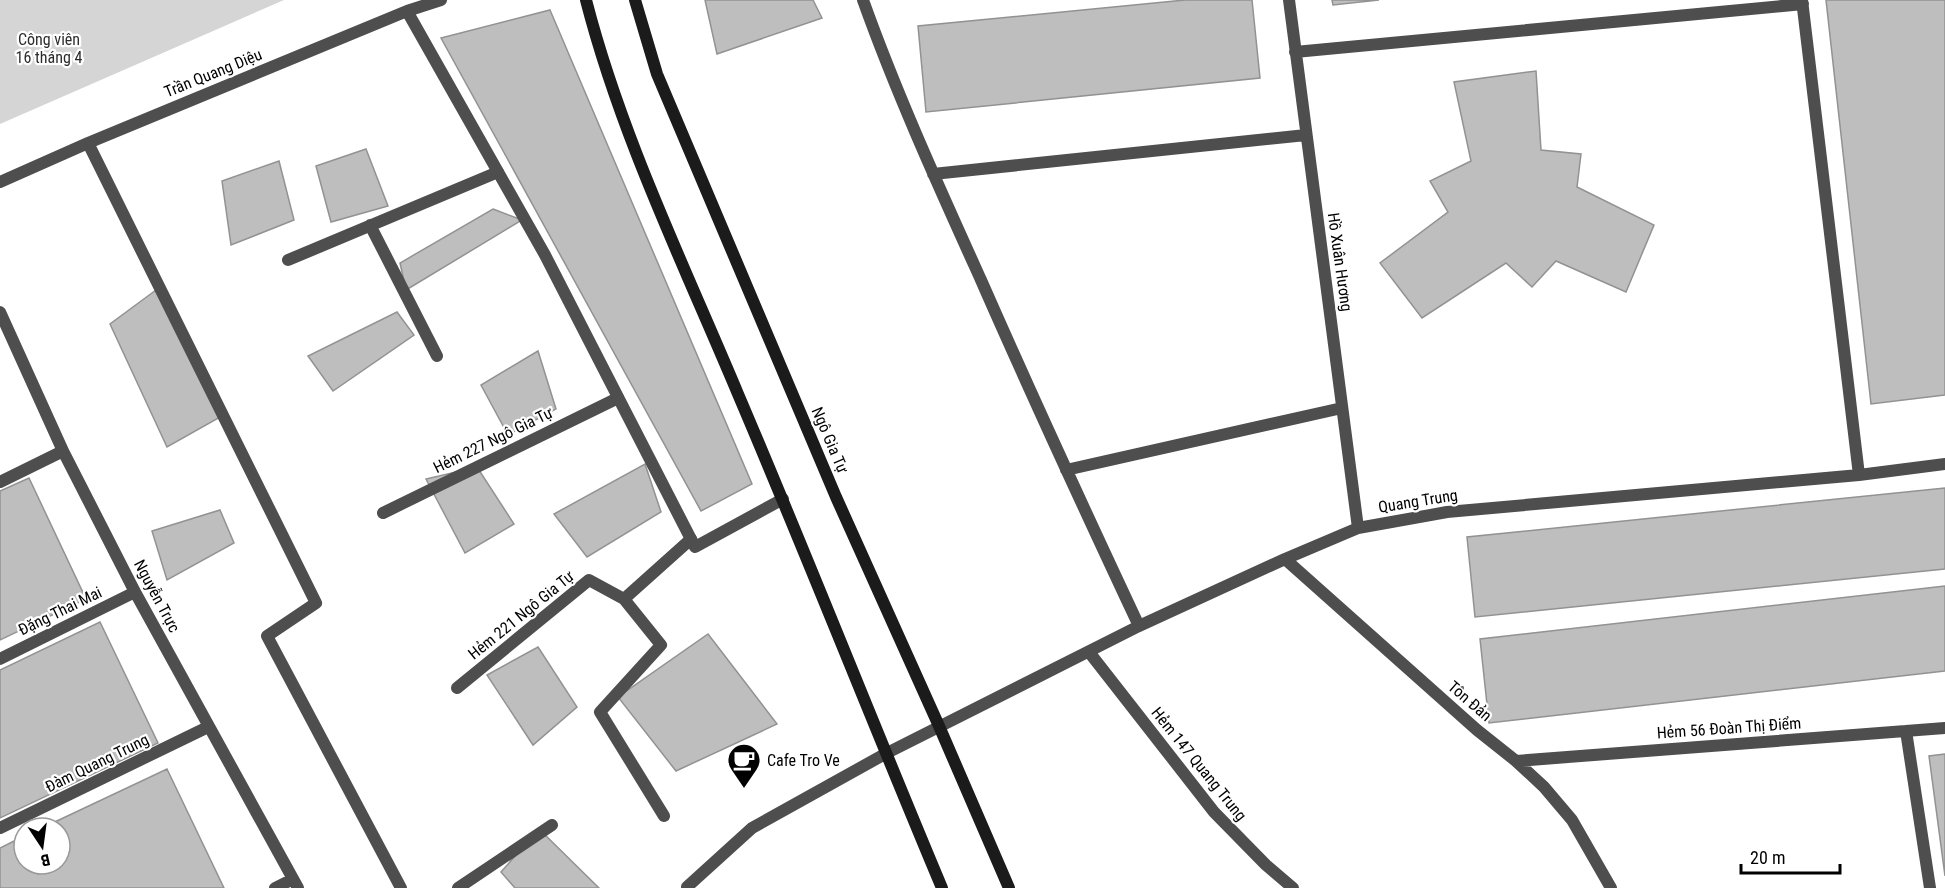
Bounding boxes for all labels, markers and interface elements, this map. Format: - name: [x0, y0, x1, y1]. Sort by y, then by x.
- park label: Công viên 16 tháng 4: [16, 30, 83, 67]
- street label: Trần Quang Diệu: [161, 45, 265, 101]
- street label: Hồ Xuân Hương: [1324, 211, 1356, 313]
- street label: Hẻm 227 Ngô Gia Tự: [430, 403, 556, 477]
- street label: Ngô Gia Tự: [808, 404, 853, 476]
- street label: Quang Trung: [1377, 485, 1459, 517]
- street label: Nguyễn Trực: [130, 556, 184, 636]
- street label: Hẻm 221 Ngô Gia Tự: [464, 566, 578, 663]
- street label: Đặng Thai Mai: [15, 583, 105, 639]
- street label: Tôn Đản: [1444, 677, 1496, 725]
- street label: Hẻm 147 Quang Trung: [1147, 703, 1251, 825]
- street label: Hẻm 56 Đoàn Thị Điểm: [1656, 713, 1802, 743]
- street label: Đàm Quang Trung: [42, 730, 152, 796]
- cafe icon: Cafe Tro Ve: [726, 742, 762, 789]
- place label: Cafe Tro Ve: [767, 751, 840, 770]
- north arrow: [12, 816, 72, 876]
- scale bar: [1741, 837, 1840, 875]
- text: 20 m: [1750, 847, 1785, 868]
- text: B: [39, 850, 52, 870]

